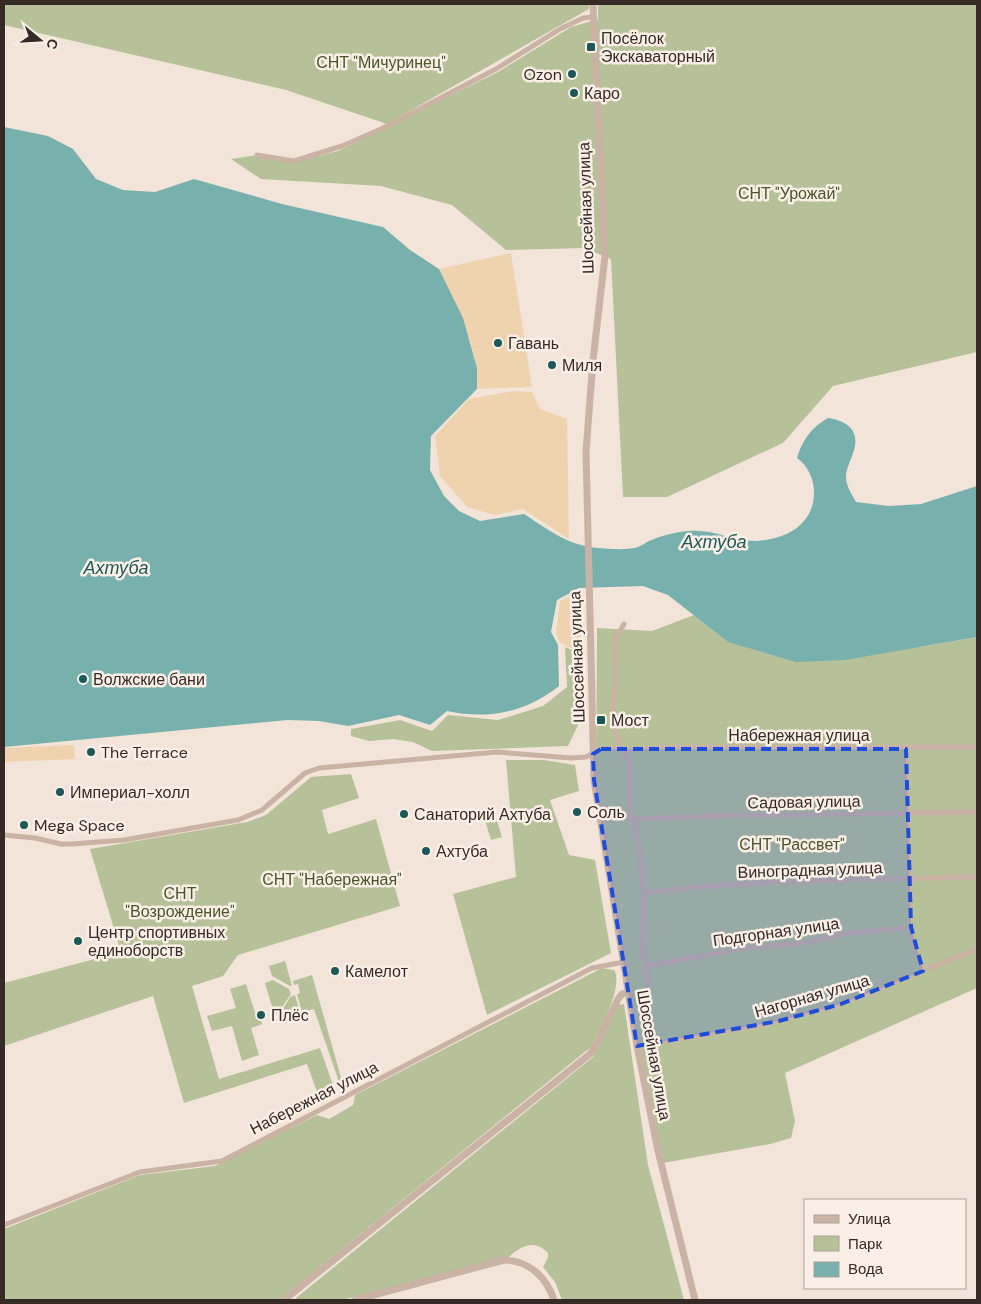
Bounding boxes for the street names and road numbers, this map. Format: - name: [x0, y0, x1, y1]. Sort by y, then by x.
- street label: Шоссейная улица: [573, 142, 599, 274]
- street label: Шоссейная улица: [564, 591, 590, 723]
- street label: Набережная улица: [728, 725, 870, 746]
- street label: Садовая улица: [747, 791, 861, 813]
- street label: Виноградная улица: [737, 857, 883, 883]
- street label: Подгорная улица: [712, 913, 841, 951]
- street label: Нагорная улица: [752, 970, 872, 1022]
- street label: Шоссейная улица: [632, 988, 676, 1122]
- street label: Набережная улица: [246, 1057, 382, 1139]

